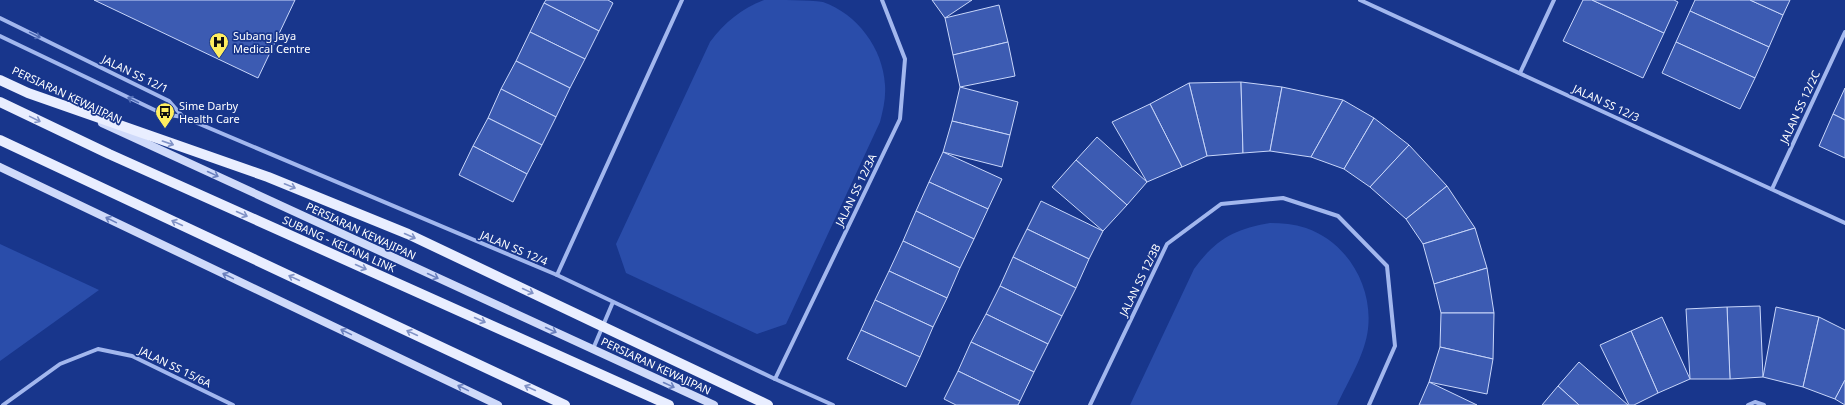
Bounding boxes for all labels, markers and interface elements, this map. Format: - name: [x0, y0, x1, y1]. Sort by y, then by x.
- place label: Subang Jaya Medical Centre: [233, 28, 310, 56]
- hospital icon: Subang Jaya Medical Centre: [208, 31, 230, 59]
- one-way arrow: [29, 32, 41, 39]
- street label: JALAN SS 12/1: [99, 51, 171, 96]
- street label: PERSIARAN KEWAJIPAN: [10, 62, 125, 127]
- street label: JALAN SS 12/2C: [1776, 68, 1823, 147]
- street label: JALAN SS 12/3: [1570, 80, 1642, 125]
- one-way arrow: [128, 96, 140, 103]
- place label: Sime Darby Health Care: [179, 98, 240, 126]
- bus stop icon: Sime Darby Health Care: [154, 101, 176, 129]
- one-way arrow: [29, 116, 41, 123]
- one-way arrow: [161, 139, 173, 147]
- street label: JALAN SS 12/3A: [831, 150, 880, 229]
- one-way arrow: [207, 171, 219, 179]
- one-way arrow: [284, 183, 296, 190]
- street label: PERSIARAN KEWAJIPAN: [304, 198, 419, 263]
- one-way arrow: [236, 211, 248, 218]
- street label: SUBANG - KELANA LINK: [280, 212, 398, 275]
- one-way arrow: [105, 216, 117, 223]
- one-way arrow: [171, 219, 183, 226]
- street label: JALAN SS 12/4: [477, 226, 551, 269]
- one-way arrow: [404, 233, 416, 240]
- street label: JALAN SS 12/3B: [1115, 241, 1164, 320]
- one-way arrow: [355, 264, 367, 271]
- one-way arrow: [223, 272, 235, 279]
- one-way arrow: [427, 273, 439, 280]
- one-way arrow: [289, 274, 301, 281]
- one-way arrow: [522, 288, 534, 295]
- one-way arrow: [473, 317, 485, 324]
- one-way arrow: [545, 327, 557, 334]
- one-way arrow: [340, 328, 352, 335]
- one-way arrow: [406, 329, 418, 336]
- street label: PERSIARAN KEWAJIPAN: [599, 333, 714, 398]
- street label: JALAN SS 15/6A: [136, 342, 215, 391]
- one-way arrow: [663, 381, 675, 389]
- one-way arrow: [457, 384, 469, 391]
- one-way arrow: [524, 384, 536, 391]

